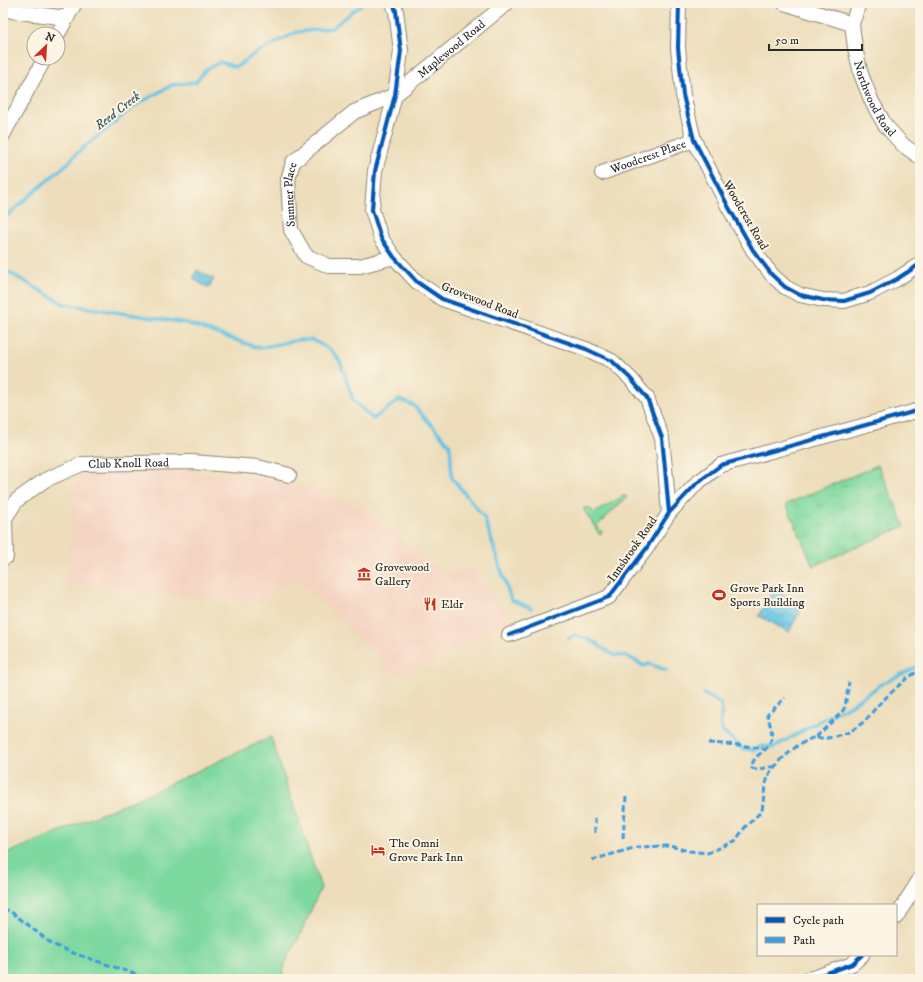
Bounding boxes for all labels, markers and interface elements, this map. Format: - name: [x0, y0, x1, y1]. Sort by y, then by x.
- street label: Maplewood Road: [415, 17, 488, 82]
- north arrow: [26, 26, 66, 66]
- scale bar: [769, 26, 862, 52]
- text: N: [43, 30, 57, 46]
- text: 50 m: [775, 33, 799, 48]
- street label: Northwood Road: [850, 59, 899, 140]
- water label: Reed Creek: [91, 88, 144, 134]
- street label: Woodcrest Place: [608, 137, 688, 178]
- street label: Sumner Place: [281, 161, 301, 227]
- street label: Woodcrest Road: [719, 177, 772, 253]
- street label: Grovewood Road: [439, 279, 521, 322]
- street label: Club Knoll Road: [88, 455, 169, 472]
- street label: Innsbrook Road: [604, 514, 661, 585]
- place label: Grovewood Gallery: [375, 560, 429, 589]
- museum icon: Grovewood Gallery: [356, 566, 372, 582]
- place label: Grove Park Inn Sports Building: [730, 581, 805, 610]
- sports icon: Grove Park Inn Sports Building: [711, 587, 727, 603]
- restaurant icon: Eldr: [422, 596, 438, 612]
- place label: Eldr: [441, 597, 464, 612]
- place label: The Omni Grove Park Inn: [389, 836, 464, 865]
- hotel icon: The Omni Grove Park Inn: [370, 842, 386, 858]
- legend: [757, 904, 897, 956]
- text: Cycle path: [793, 913, 845, 928]
- text: Path: [793, 933, 816, 948]

